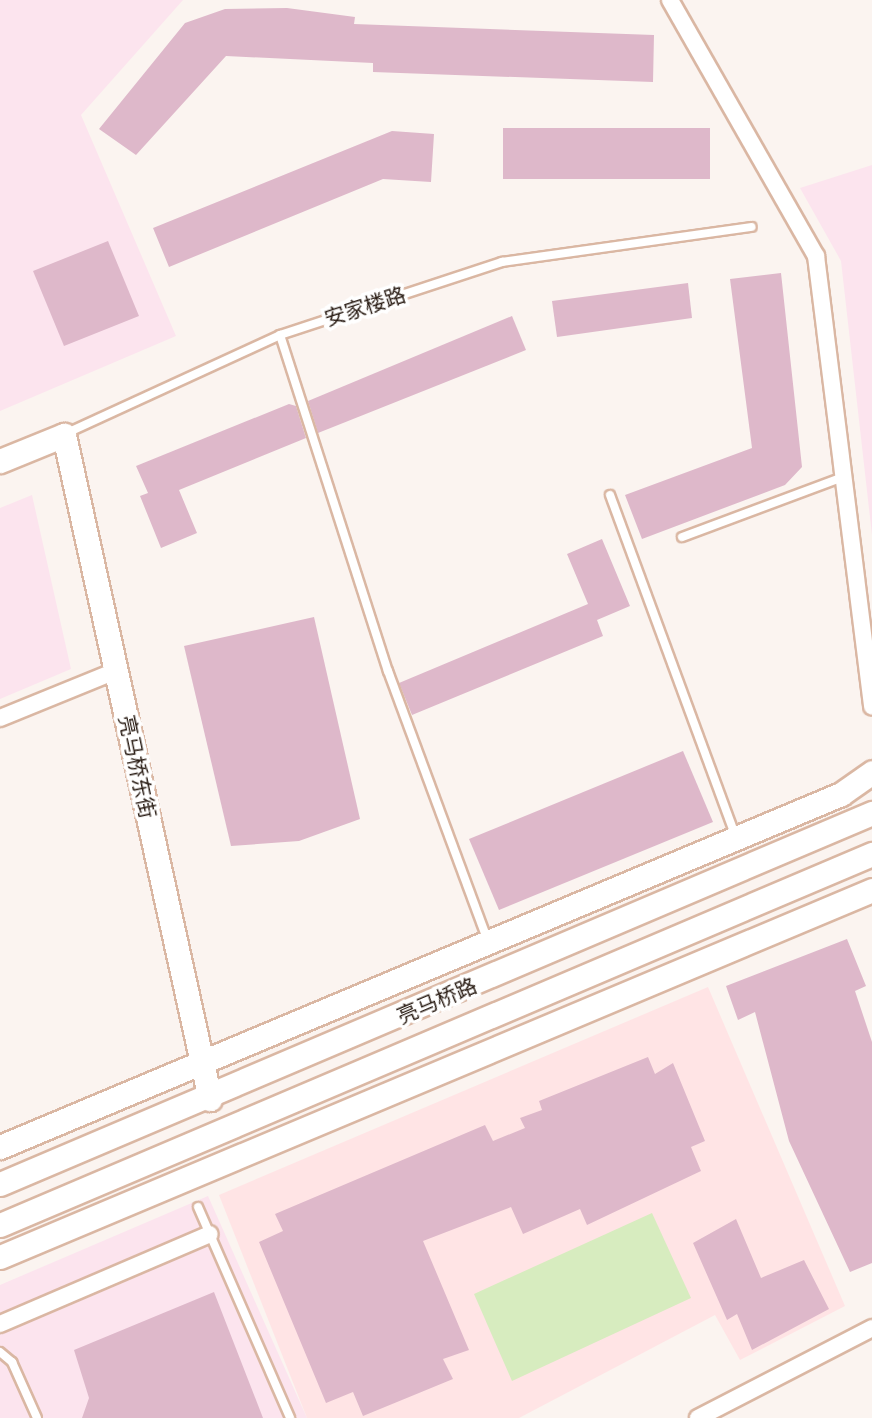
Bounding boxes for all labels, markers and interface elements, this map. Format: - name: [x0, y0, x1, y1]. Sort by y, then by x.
- street label: 安家楼路: [321, 282, 409, 332]
- street label: 亮马桥东街: [114, 713, 160, 821]
- street label: 亮马桥路: [393, 973, 481, 1029]

